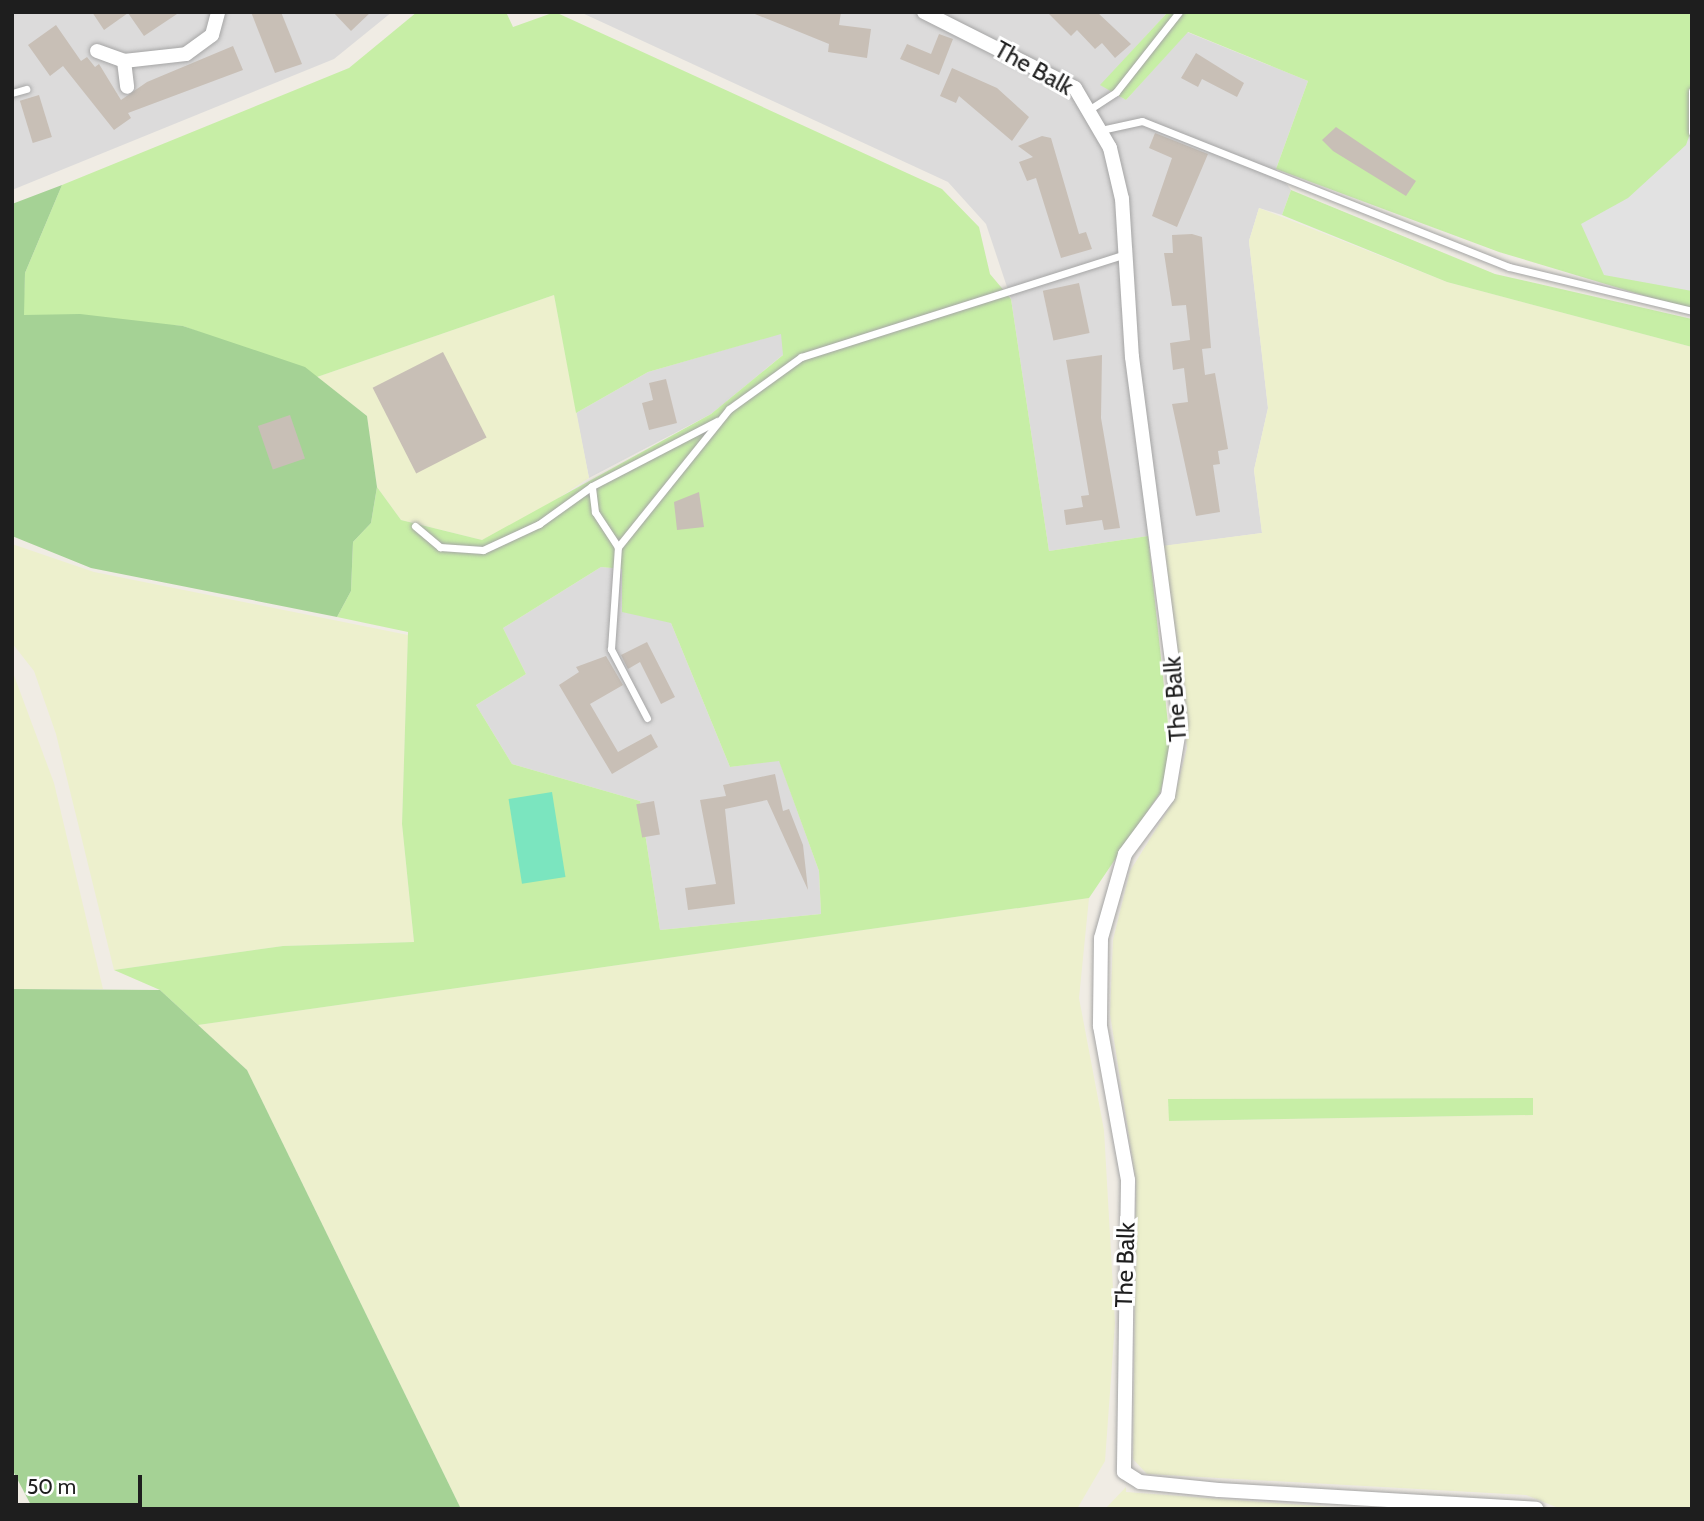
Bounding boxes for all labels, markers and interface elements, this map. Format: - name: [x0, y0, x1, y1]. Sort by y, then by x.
- street label: The Balk: [990, 35, 1078, 101]
- street label: The Balk: [1158, 655, 1192, 743]
- street label: The Balk: [1109, 1222, 1141, 1308]
- scale bar: [18, 1462, 145, 1506]
- text: 50 m: [27, 1474, 76, 1499]

